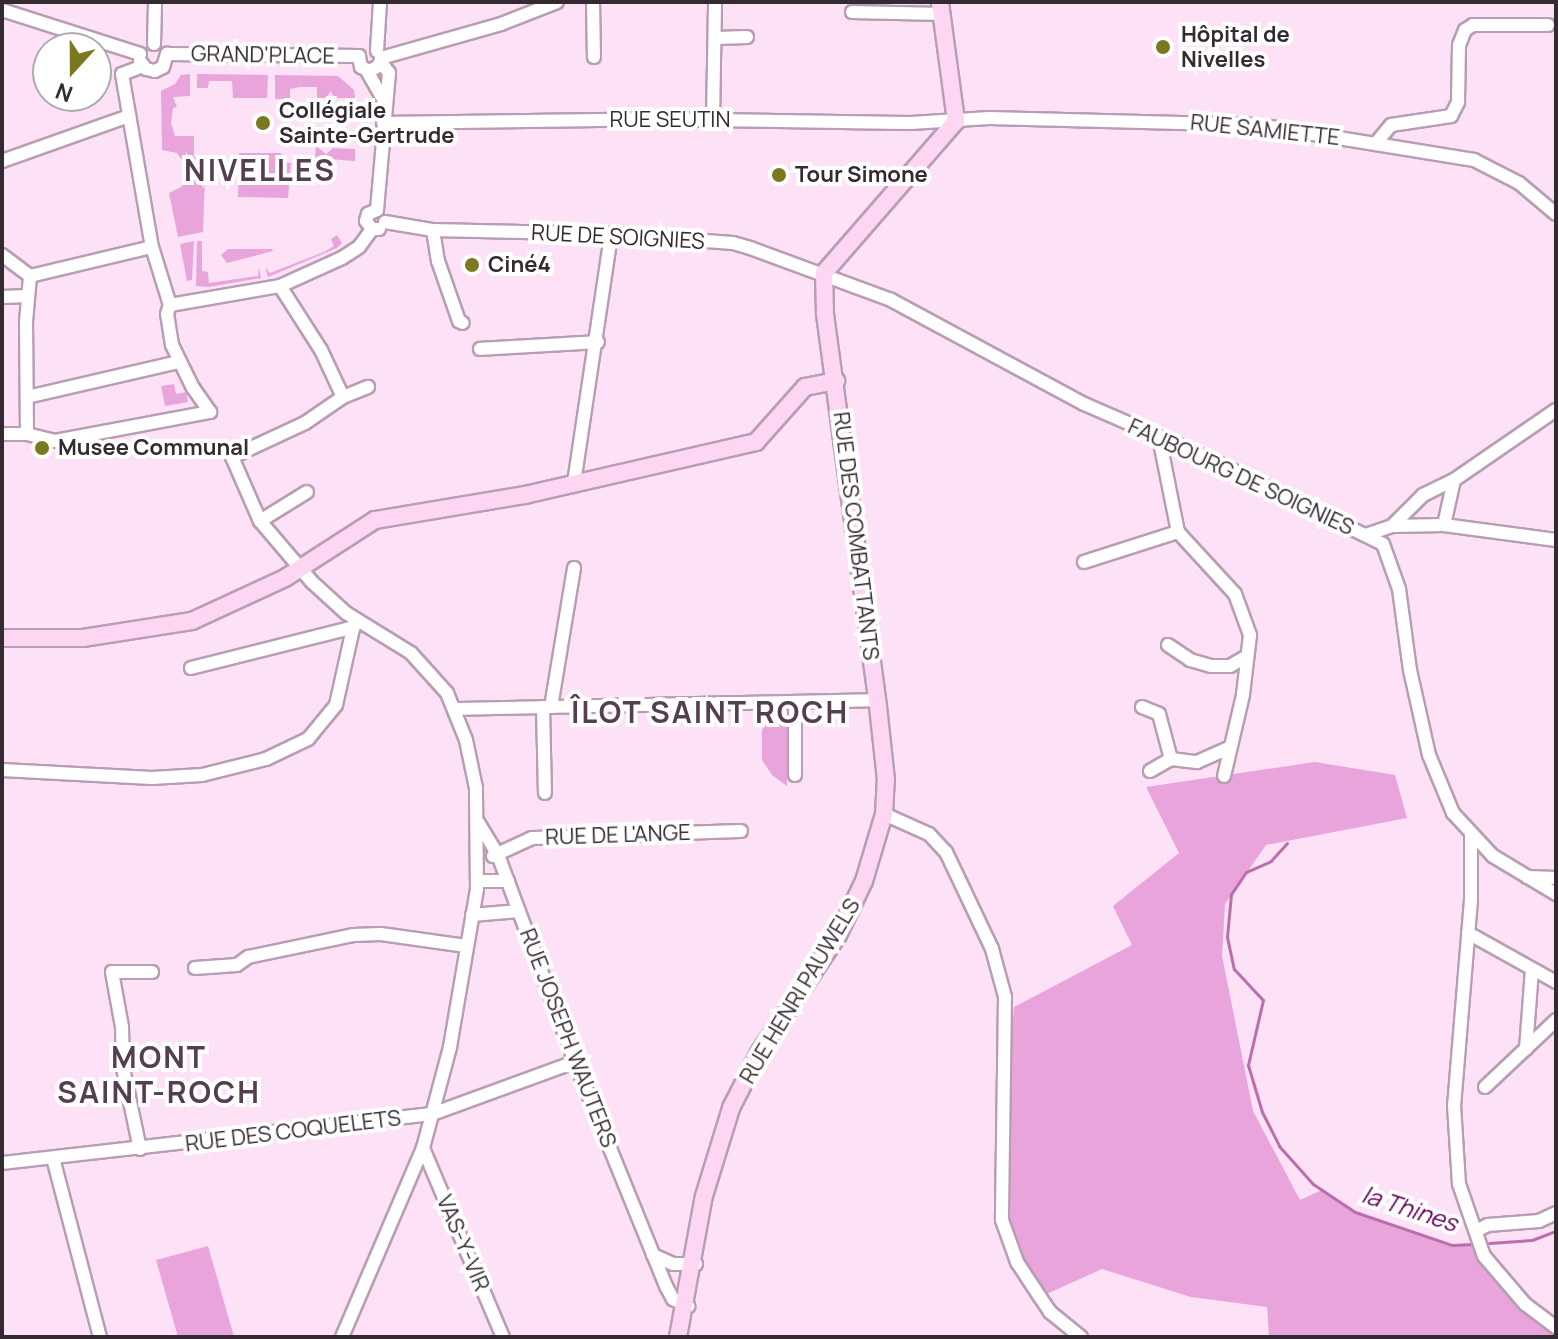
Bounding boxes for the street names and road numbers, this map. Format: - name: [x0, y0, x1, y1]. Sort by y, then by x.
- street label: GRAND'PLACE: [191, 41, 335, 69]
- street label: RUE SEUTIN: [609, 107, 731, 133]
- street label: RUE SAMIETTE: [1189, 109, 1341, 151]
- street label: RUE DE SOIGNIES: [531, 219, 705, 255]
- street label: RUE DES COMBATTANTS: [828, 410, 884, 662]
- street label: FAUBOURG DE SOIGNIES: [1124, 413, 1358, 541]
- street label: RUE DE L'ANGE: [545, 819, 691, 851]
- street label: RUE HENRI PAUWELS: [734, 894, 866, 1088]
- street label: RUE JOSEPH WAUTERS: [514, 925, 622, 1151]
- street label: RUE DES COQUELETS: [184, 1105, 402, 1157]
- street label: VAS-Y-VIR: [431, 1191, 495, 1295]

